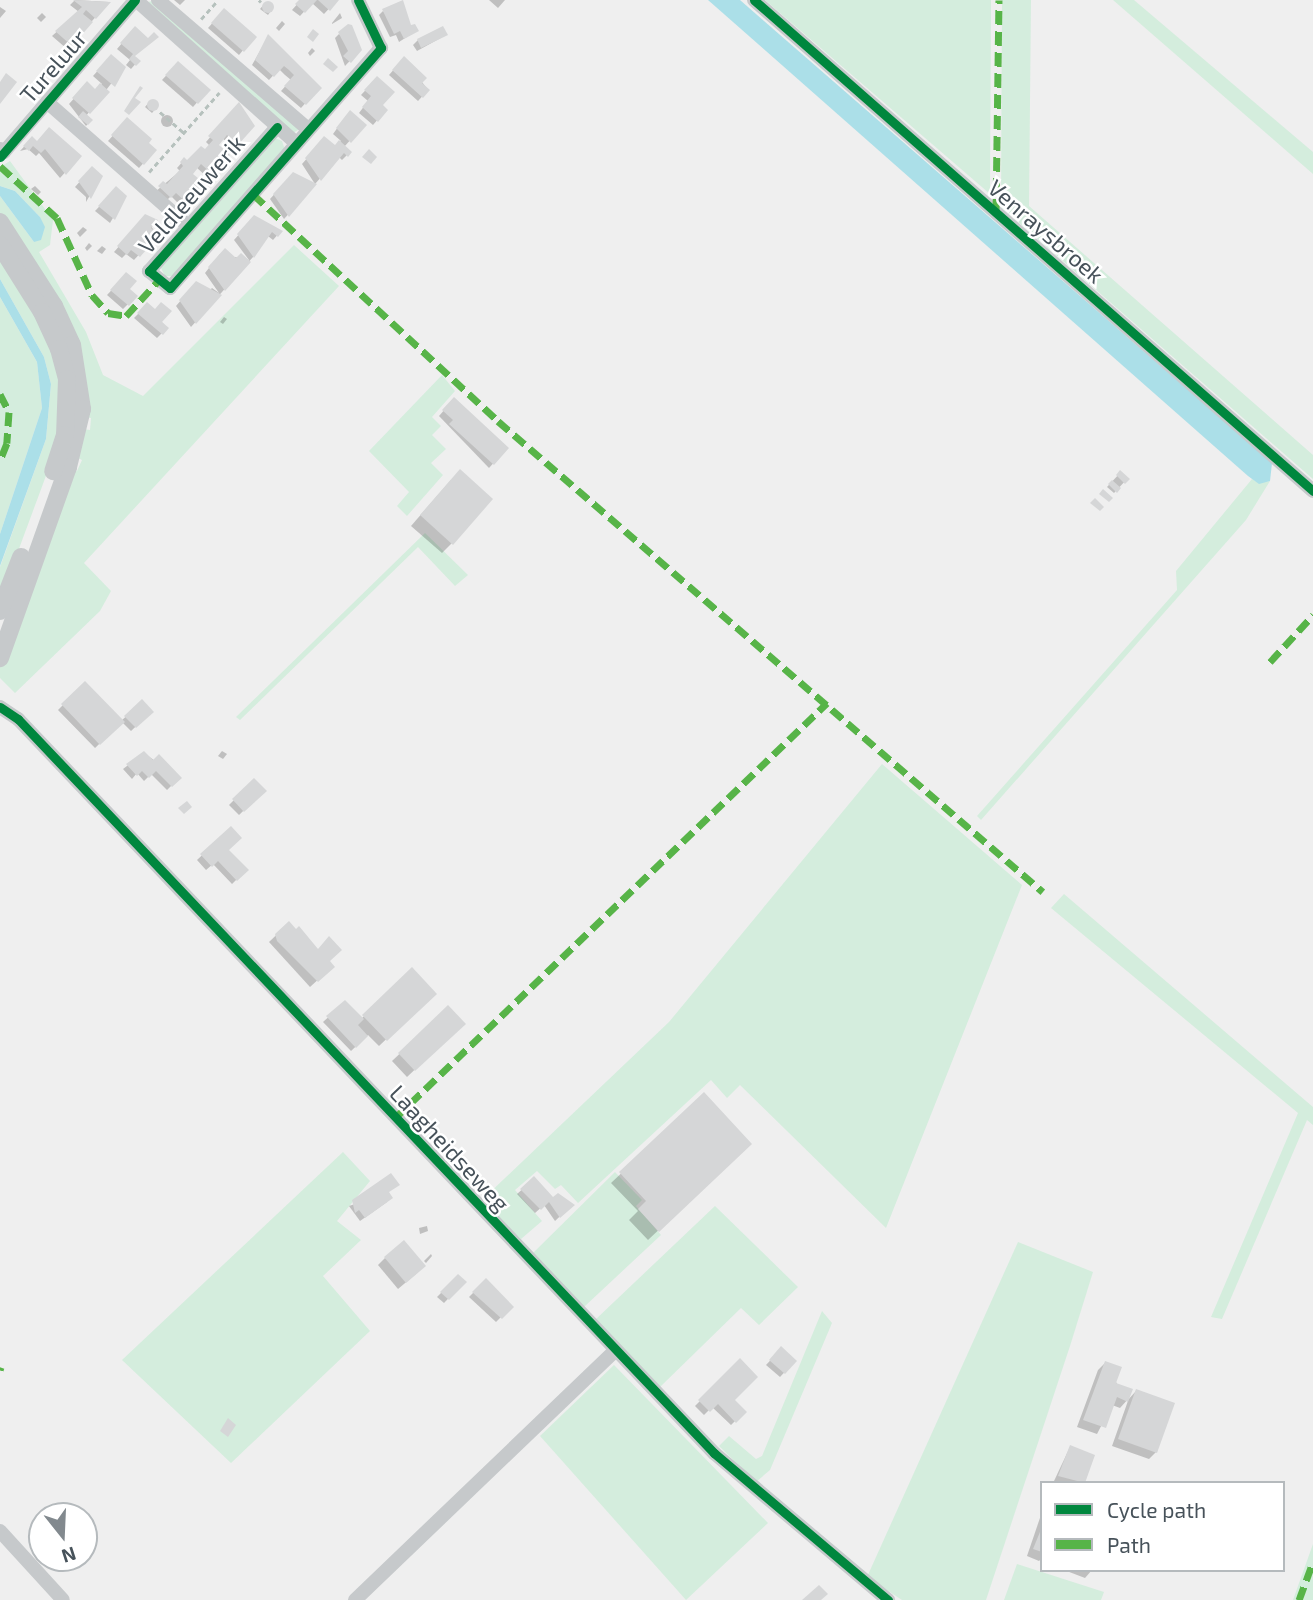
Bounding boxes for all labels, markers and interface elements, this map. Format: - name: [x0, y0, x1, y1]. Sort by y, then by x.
- street label: Tureluur: [14, 24, 92, 108]
- street label: Veldleeuwerik: [132, 129, 250, 259]
- street label: Venraysbroek: [983, 173, 1109, 289]
- street label: Laagheidseweg: [384, 1079, 516, 1217]
- legend: [1040, 1481, 1285, 1572]
- text: Cycle path: [1107, 1497, 1206, 1522]
- north arrow: [28, 1502, 98, 1572]
- text: Path: [1107, 1532, 1151, 1557]
- text: N: [59, 1542, 79, 1569]

